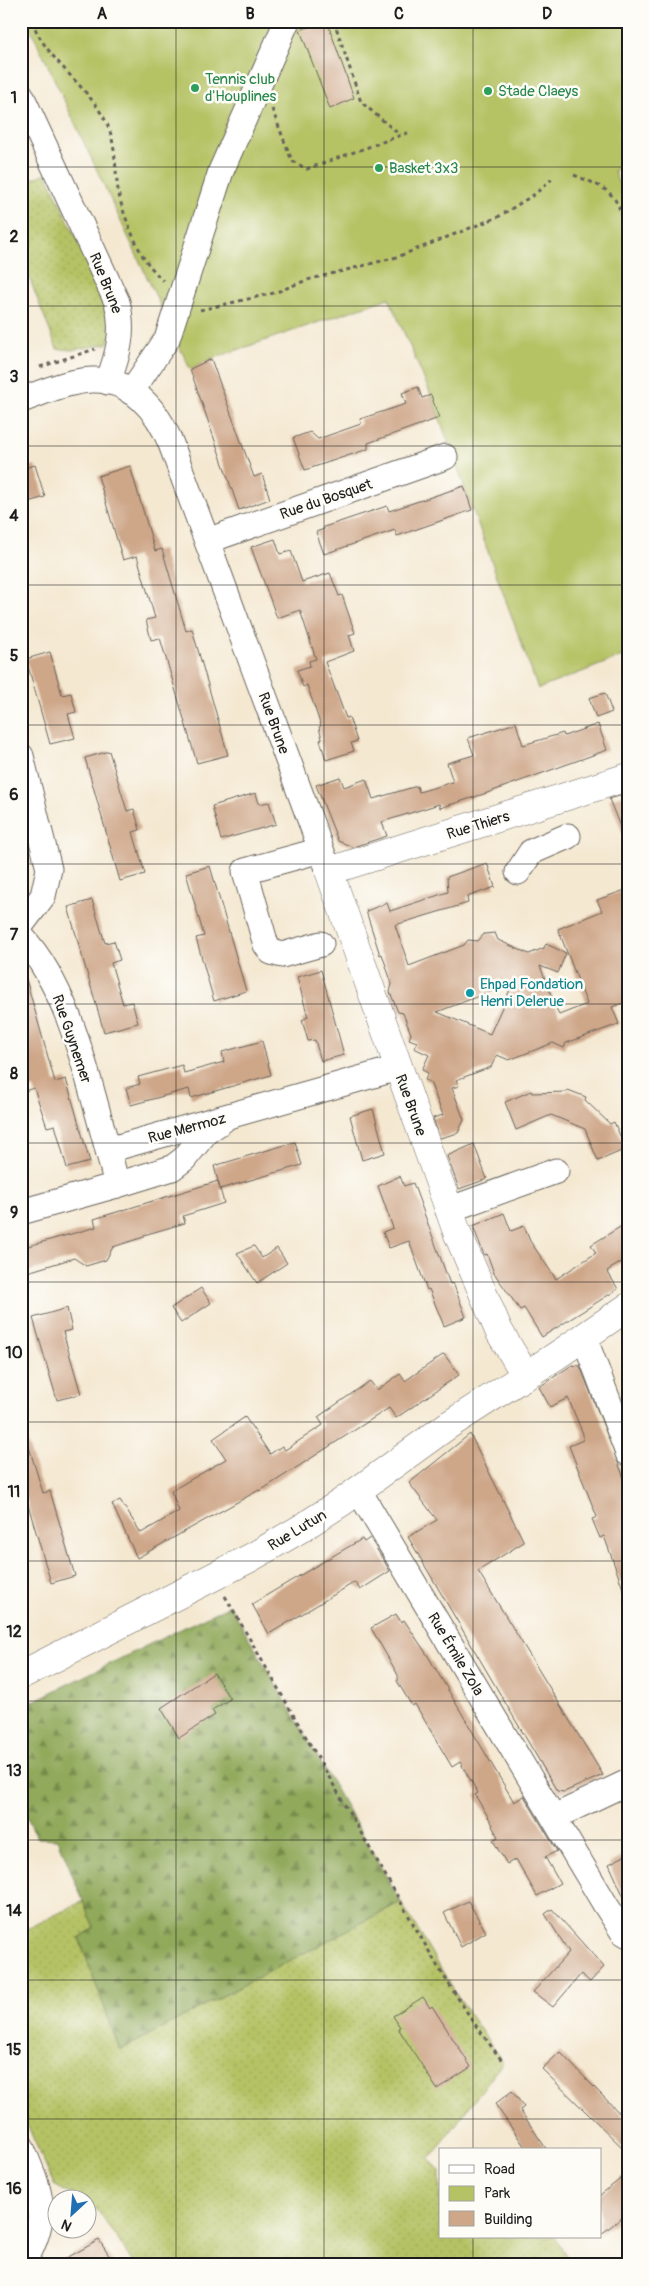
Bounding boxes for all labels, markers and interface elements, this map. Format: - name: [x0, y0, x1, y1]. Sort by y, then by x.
- text: A: [97, 4, 108, 24]
- text: B: [245, 4, 255, 24]
- text: C: [394, 4, 404, 24]
- text: D: [542, 4, 552, 24]
- place label: Tennis club d'Houplines: [205, 70, 276, 106]
- marker: Tennis club d'Houplines: [189, 82, 201, 94]
- place label: Stade Claeys: [498, 82, 579, 101]
- marker: Stade Claeys: [482, 85, 494, 97]
- text: 1: [11, 88, 17, 108]
- place label: Basket 3x3: [389, 159, 458, 178]
- marker: Basket 3x3: [373, 162, 385, 174]
- text: 2: [10, 227, 19, 247]
- street label: Rue Brune: [85, 250, 127, 317]
- text: 3: [10, 367, 19, 387]
- street label: Rue du Bosquet: [278, 475, 376, 524]
- text: 4: [9, 506, 19, 526]
- text: 5: [10, 646, 19, 666]
- street label: Rue Brune: [254, 690, 294, 757]
- text: 6: [9, 785, 19, 805]
- street label: Rue Thiers: [445, 807, 512, 844]
- text: 7: [10, 925, 19, 945]
- place label: Ehpad Fondation Henri Delerue: [480, 975, 583, 1011]
- marker: Ehpad Fondation Henri Delerue: [464, 987, 476, 999]
- street label: Rue Guynemer: [47, 992, 96, 1087]
- text: 8: [10, 1064, 18, 1084]
- street label: Rue Brune: [391, 1072, 431, 1139]
- street label: Rue Mermoz: [146, 1109, 228, 1148]
- text: 9: [10, 1203, 18, 1223]
- text: 10: [5, 1343, 23, 1363]
- text: 11: [8, 1482, 20, 1502]
- street label: Rue Lutun: [265, 1506, 330, 1555]
- street label: Rue Émile Zola: [423, 1609, 488, 1699]
- text: 12: [6, 1622, 22, 1642]
- text: 13: [6, 1761, 22, 1781]
- text: 14: [6, 1901, 22, 1921]
- text: 15: [7, 2040, 22, 2060]
- legend: [439, 2148, 602, 2238]
- text: Road: [484, 2160, 515, 2179]
- text: 16: [6, 2179, 22, 2199]
- text: Park: [484, 2184, 511, 2203]
- north arrow: [48, 2188, 98, 2238]
- text: Building: [484, 2210, 532, 2229]
- text: N: [59, 2216, 75, 2235]

